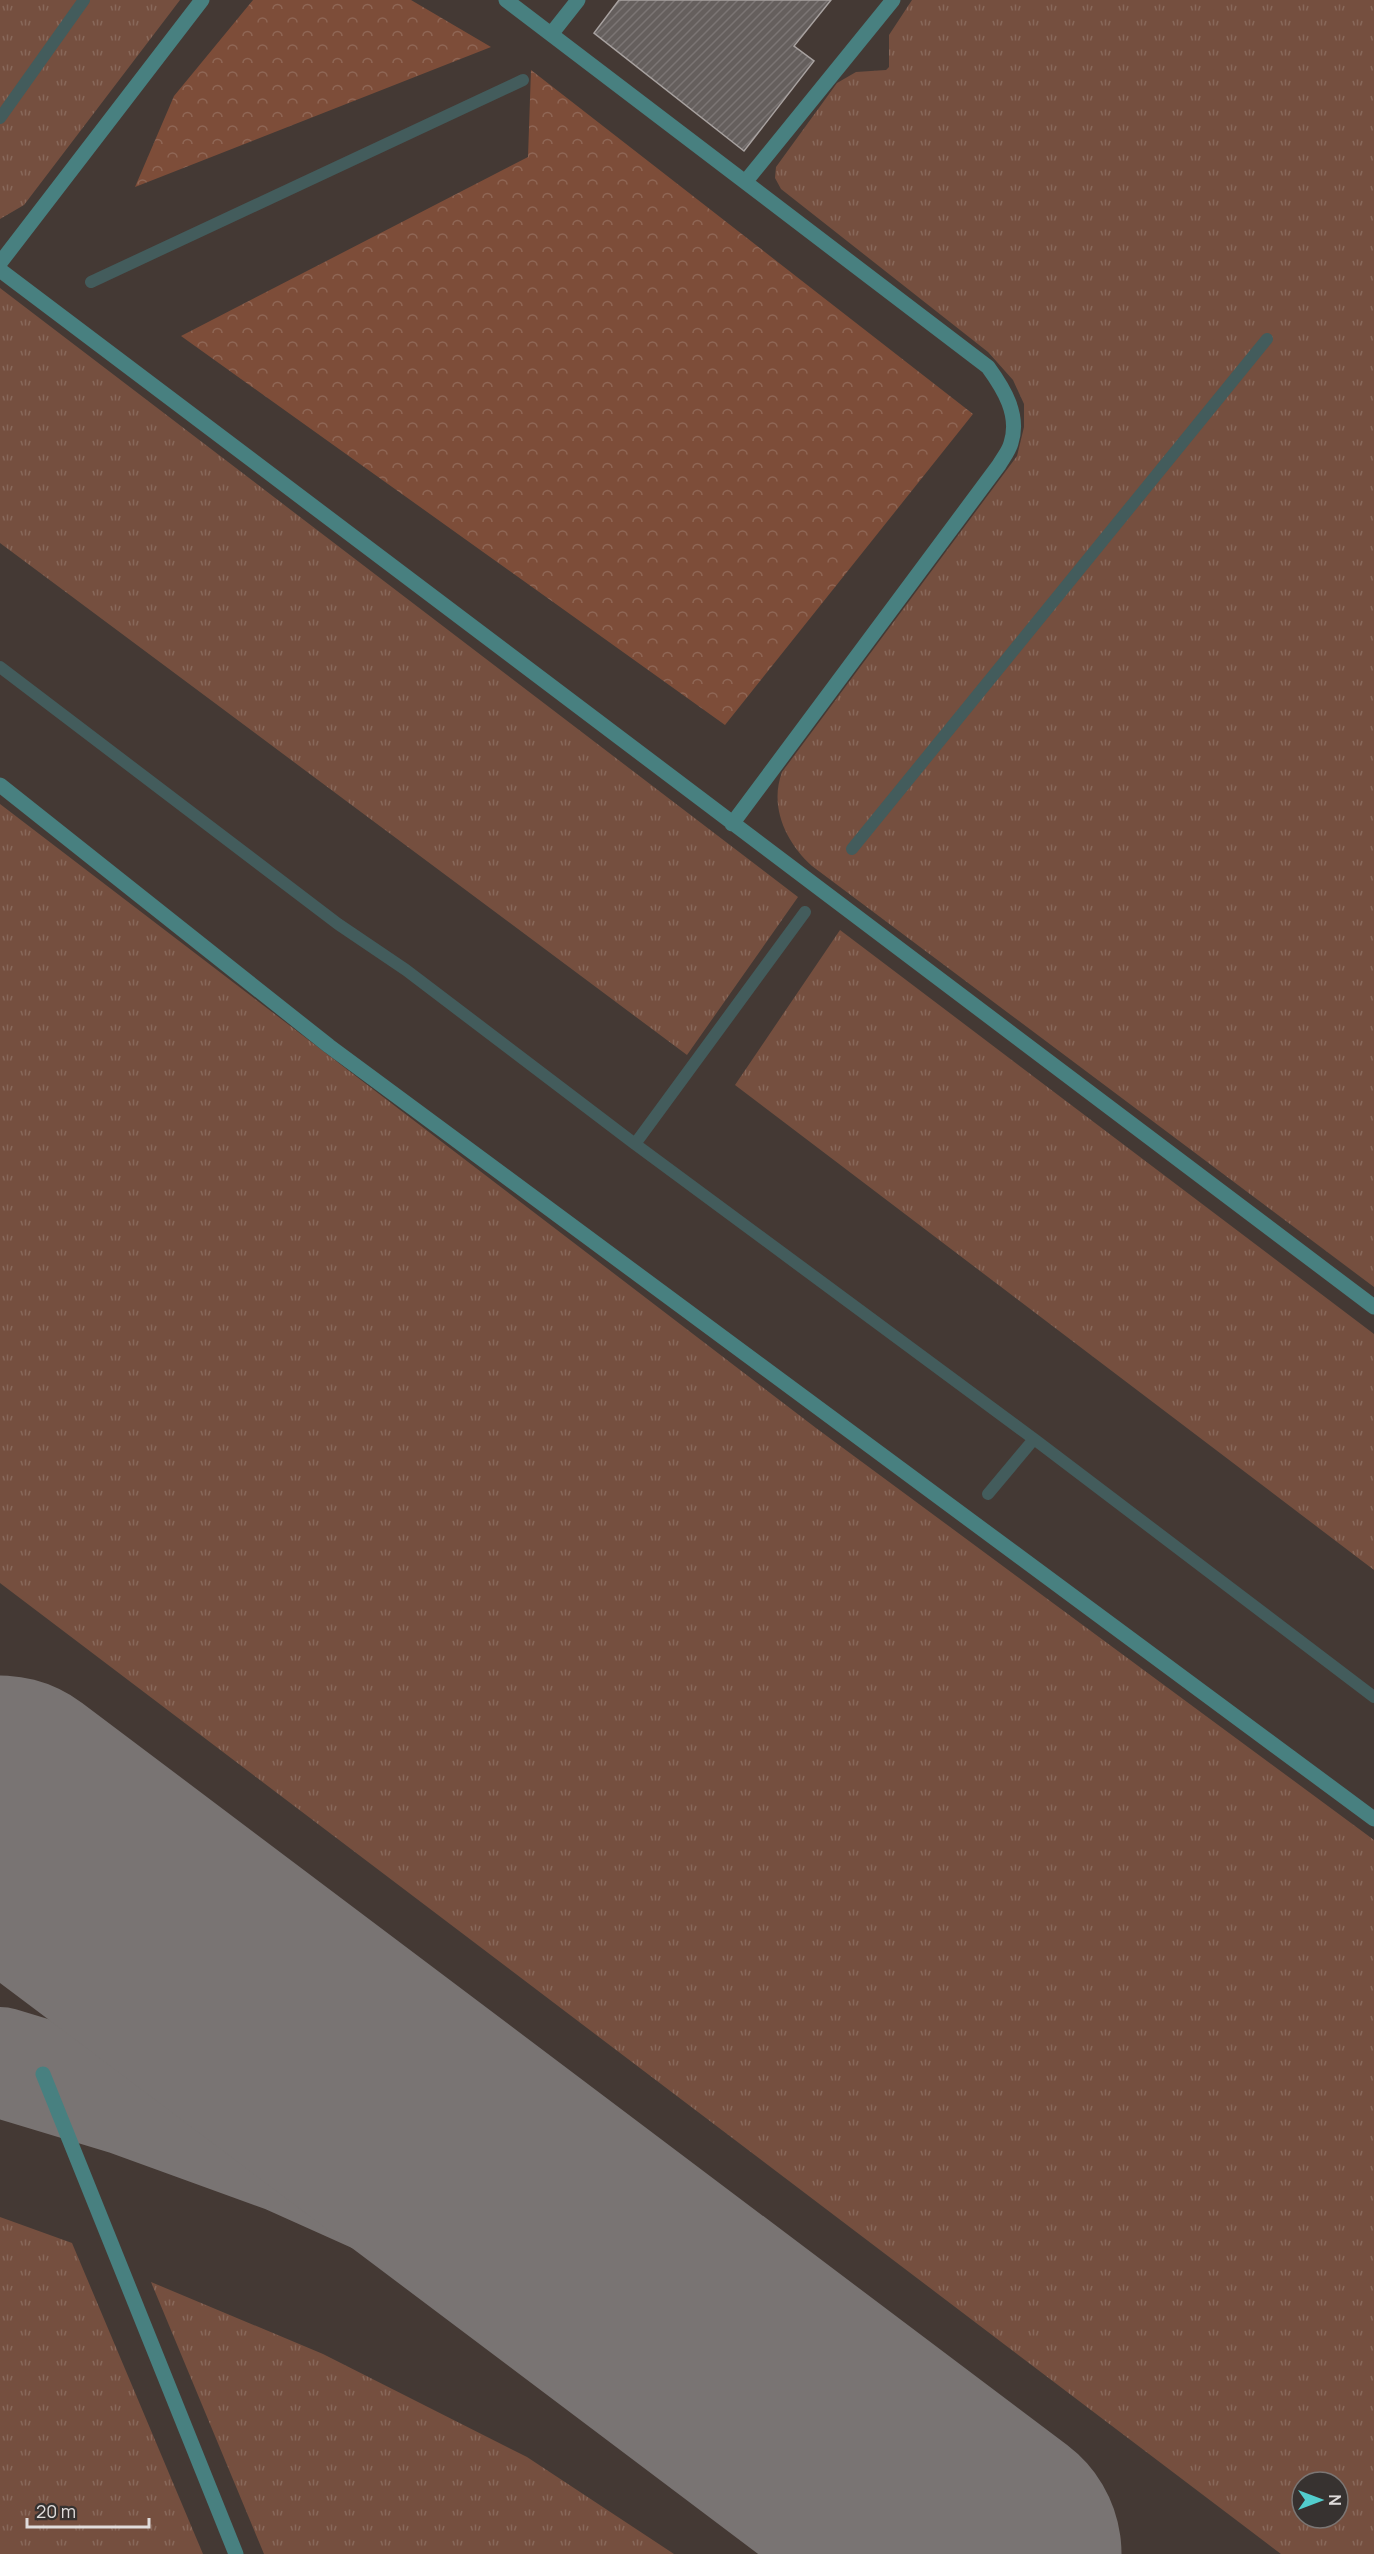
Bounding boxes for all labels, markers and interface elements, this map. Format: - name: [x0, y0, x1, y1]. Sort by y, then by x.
- north arrow: [1290, 2470, 1350, 2530]
- scale bar: [27, 2491, 148, 2529]
- text: N: [1324, 2494, 1346, 2506]
- text: 20 m: [36, 2499, 76, 2523]

